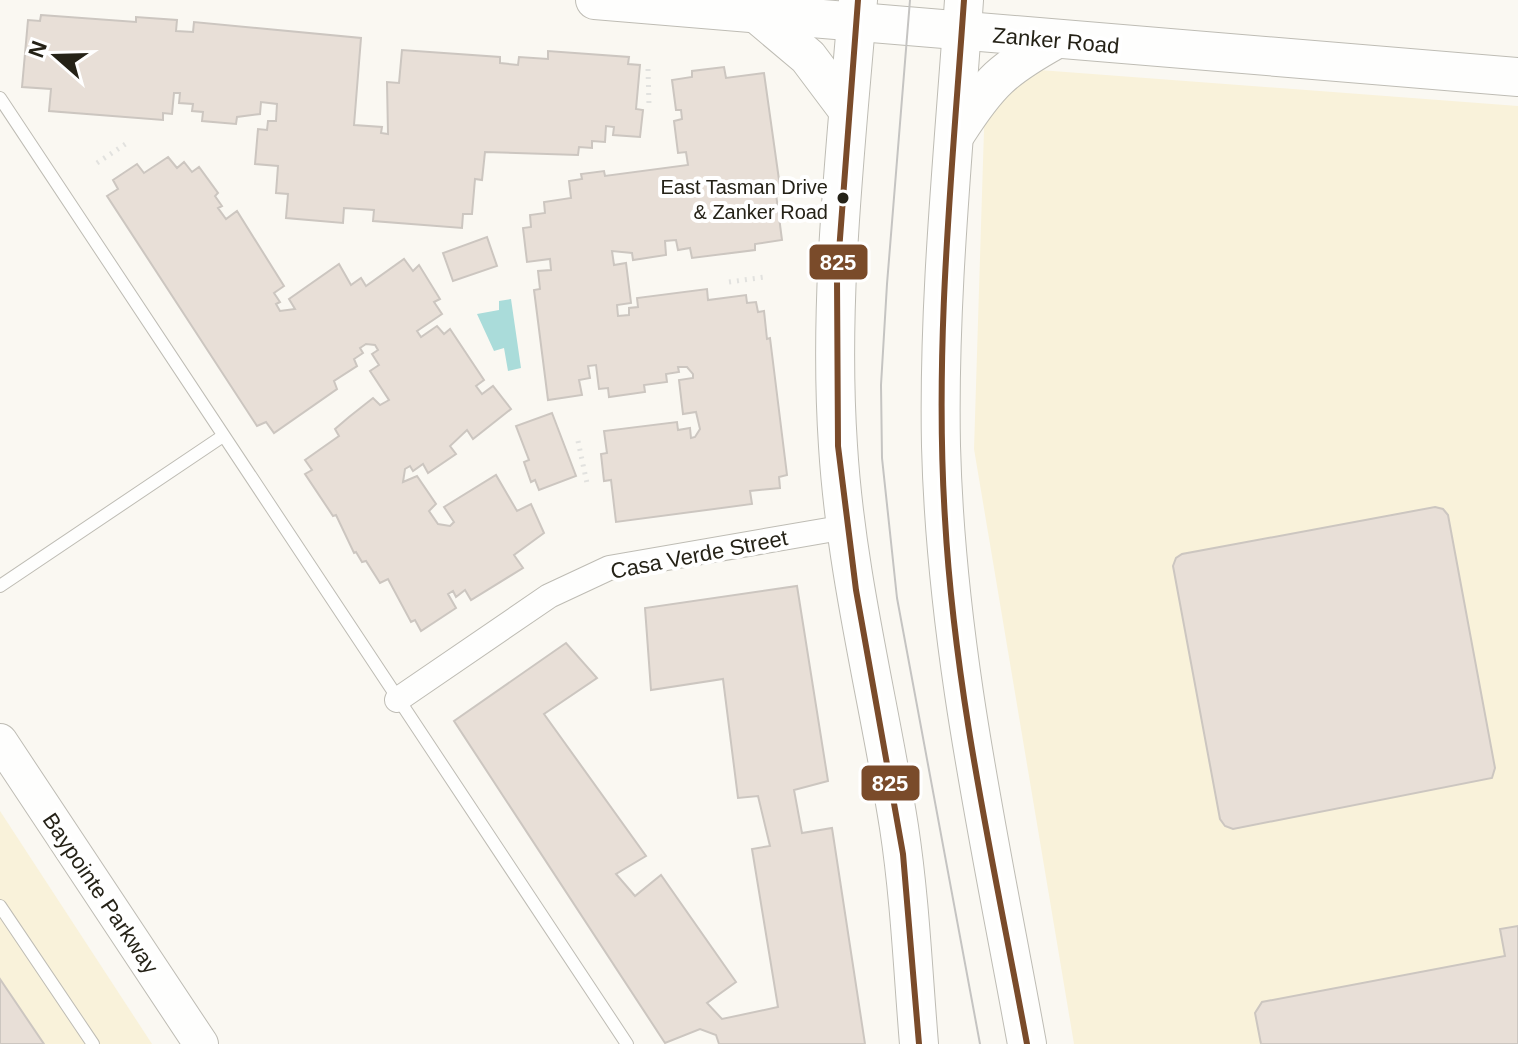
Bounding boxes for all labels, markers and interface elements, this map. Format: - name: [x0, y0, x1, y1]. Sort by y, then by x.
- north arrow: [16, 16, 96, 96]
- street label: Zanker Road: [992, 23, 1120, 58]
- text: N: [23, 38, 52, 61]
- place label: East Tasman Drive & Zanker Road: [661, 176, 828, 223]
- marker: East Tasman Drive & Zanker Road: [835, 190, 851, 206]
- line badge: 825: [808, 243, 869, 281]
- text: 825: [820, 250, 856, 275]
- street label: Casa Verde Street: [608, 525, 790, 584]
- line badge: 825: [860, 764, 921, 802]
- text: 825: [872, 771, 908, 796]
- street label: Baypointe Parkway: [38, 808, 164, 978]

